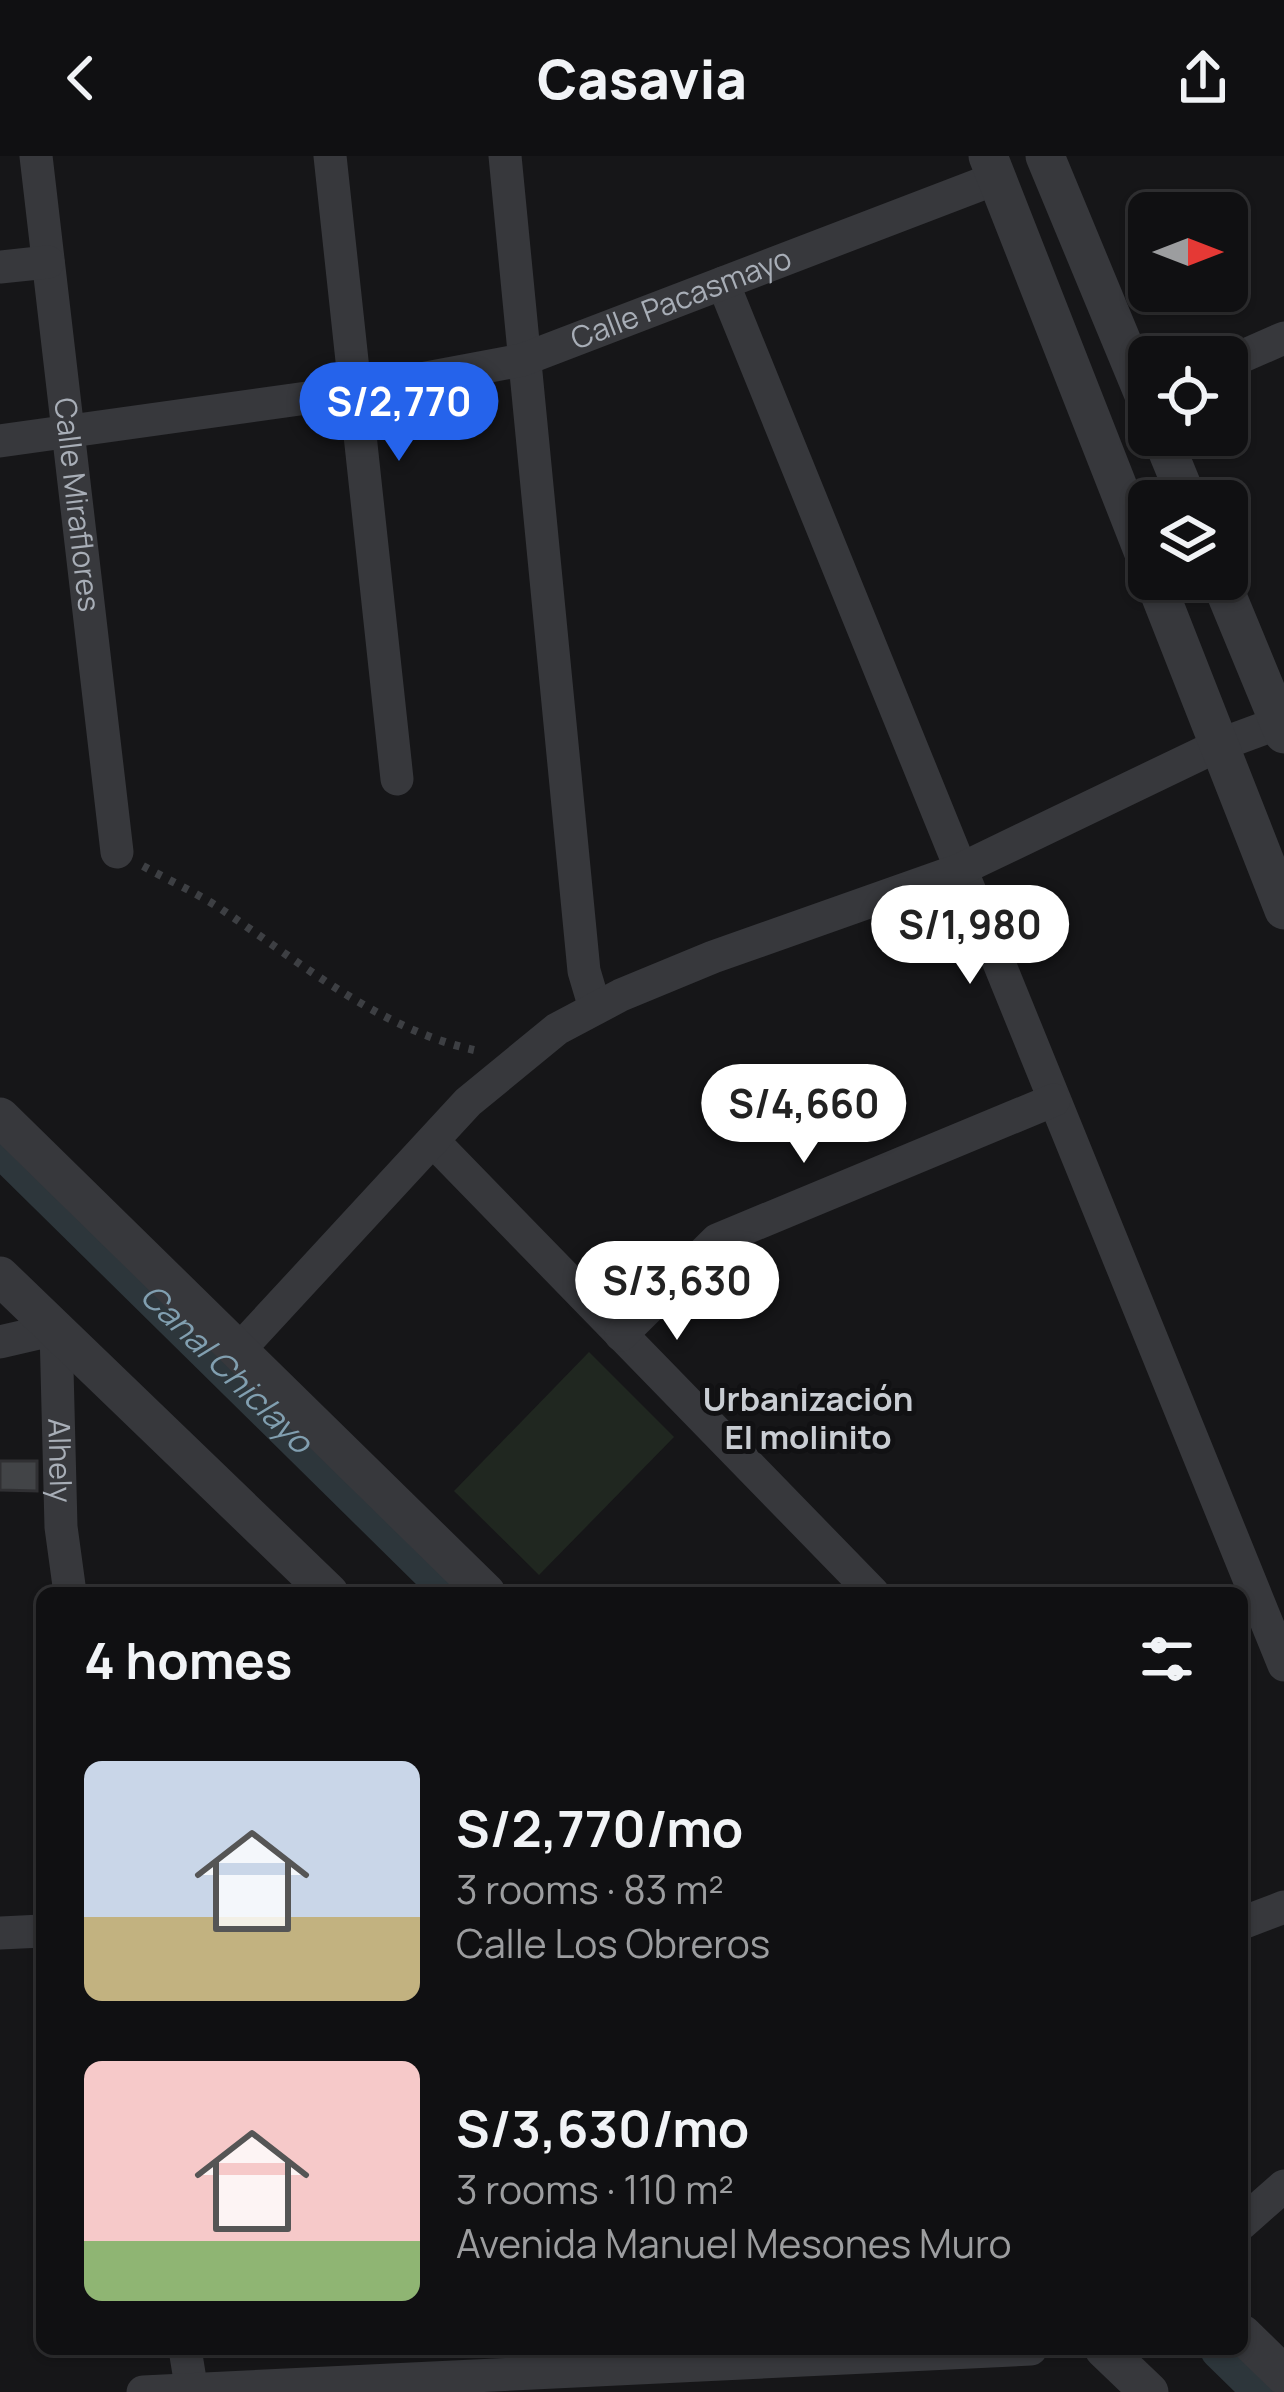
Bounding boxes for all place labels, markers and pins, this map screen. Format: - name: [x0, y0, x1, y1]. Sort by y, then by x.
- pin: S/2,770: [288, 362, 510, 464]
- pin: S/1,980: [859, 885, 1081, 987]
- pin: S/4,660: [693, 1064, 915, 1166]
- pin: S/3,630: [566, 1241, 788, 1343]

